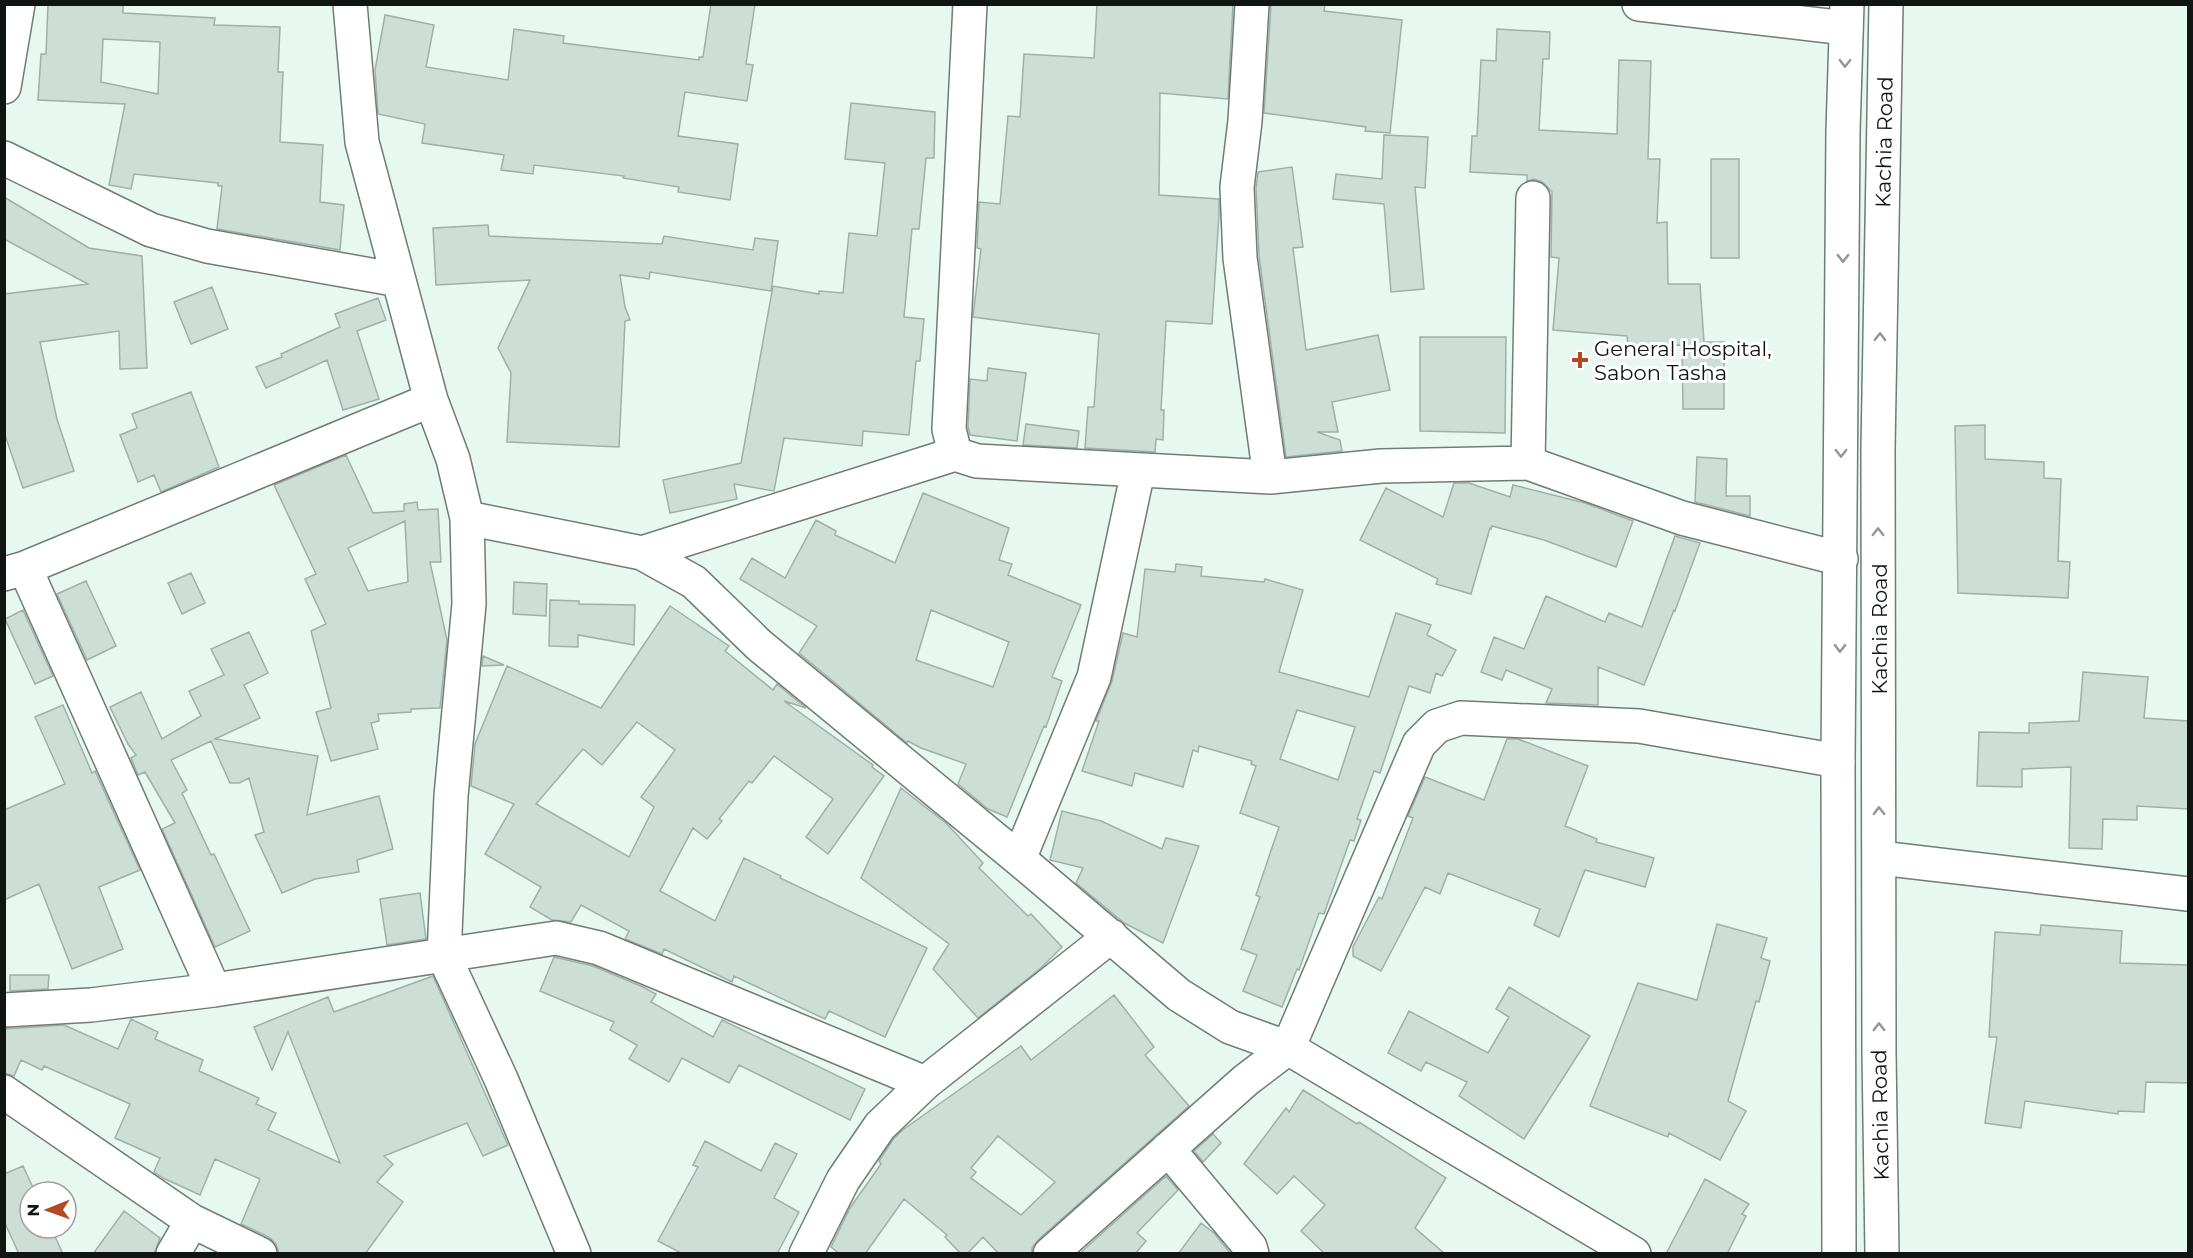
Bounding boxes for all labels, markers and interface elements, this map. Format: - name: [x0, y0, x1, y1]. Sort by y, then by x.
- one-way arrow: [1839, 58, 1851, 67]
- street label: Kachia Road: [1870, 76, 1897, 208]
- one-way arrow: [1836, 253, 1849, 262]
- one-way arrow: [1874, 333, 1886, 342]
- place label: General Hospital, Sabon Tasha: [1594, 336, 1772, 385]
- marker: General Hospital, Sabon Tasha: [1571, 351, 1589, 369]
- one-way arrow: [1835, 448, 1847, 457]
- one-way arrow: [1872, 528, 1884, 537]
- street label: Kachia Road: [1867, 563, 1892, 695]
- one-way arrow: [1833, 643, 1846, 652]
- one-way arrow: [1873, 807, 1886, 816]
- one-way arrow: [1873, 1023, 1885, 1032]
- street label: Kachia Road: [1866, 1049, 1894, 1181]
- north arrow: [18, 1180, 78, 1240]
- text: N: [24, 1204, 43, 1217]

